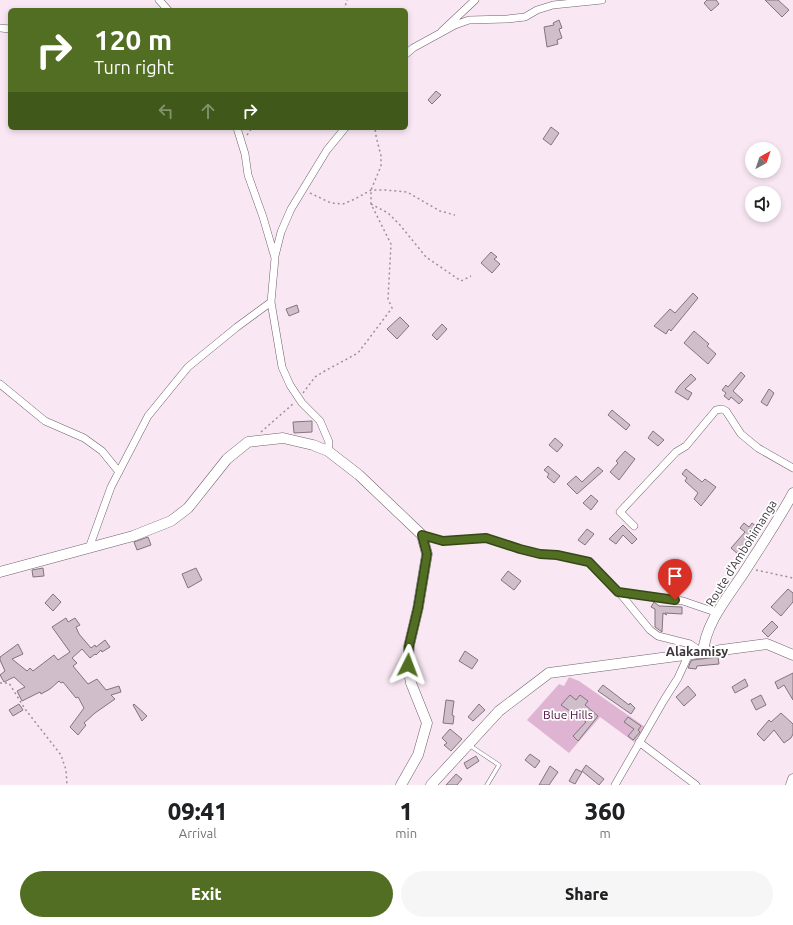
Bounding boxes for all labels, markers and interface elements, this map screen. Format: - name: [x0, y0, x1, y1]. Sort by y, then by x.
- icon: right: [28, 24, 80, 76]
- text: 120 m: [94, 24, 172, 55]
- text: Turn right: [94, 57, 174, 77]
- icon: left: [155, 100, 177, 122]
- icon: ahead: [197, 100, 219, 122]
- icon: right: [239, 100, 261, 122]
- north arrow: [745, 142, 781, 178]
- map controls: [745, 142, 781, 222]
- button: sound: [745, 186, 781, 222]
- street label: Route d'Ambohimanga: [703, 497, 779, 609]
- pin: [658, 559, 692, 600]
- icon: arrive: [664, 565, 686, 587]
- position arrow: [387, 644, 429, 686]
- district label: Alakamisy: [666, 644, 728, 658]
- park label: Blue Hills: [543, 708, 593, 721]
- text: 09:41: [168, 798, 228, 825]
- text: 1: [399, 798, 413, 825]
- text: 360: [585, 798, 625, 825]
- text: Arrival: [179, 826, 217, 840]
- text: min: [395, 826, 417, 840]
- text: m: [599, 826, 611, 840]
- button: Exit: [20, 871, 393, 917]
- button: Share: [401, 871, 773, 917]

